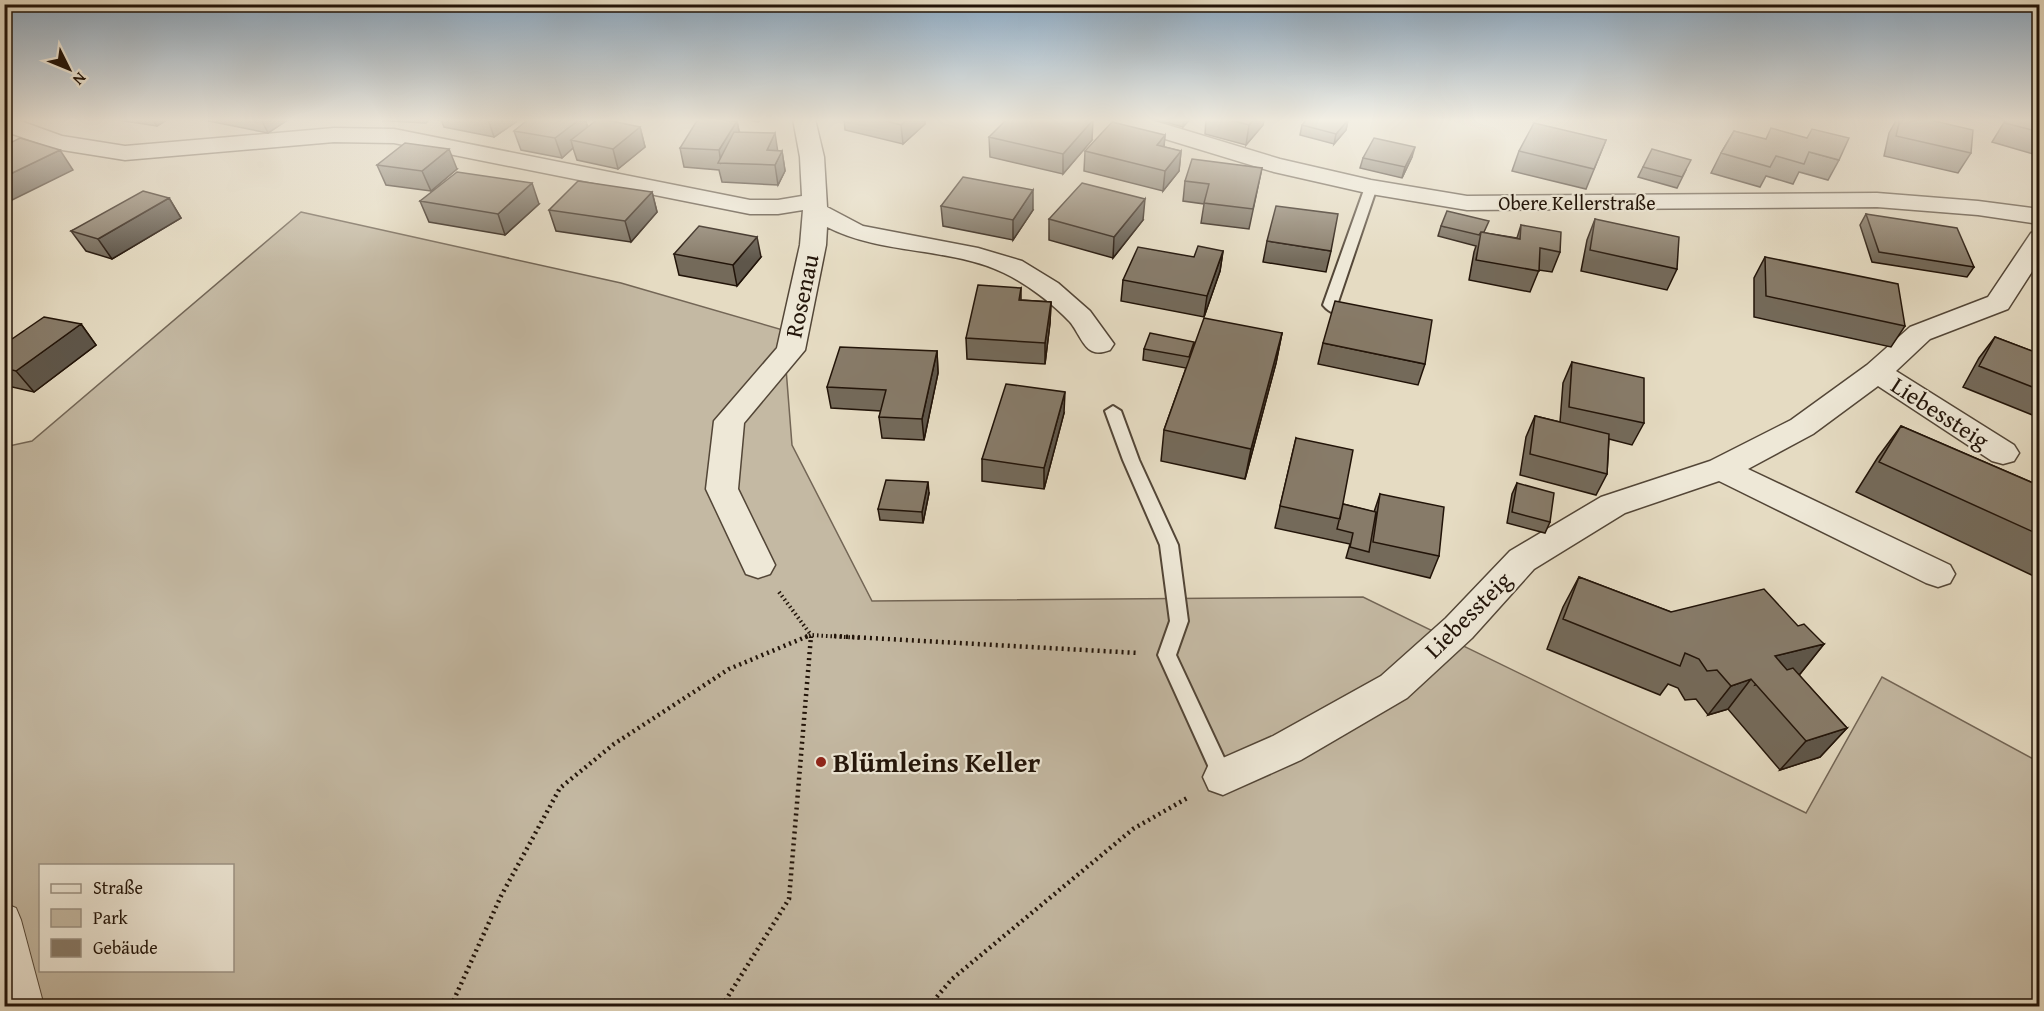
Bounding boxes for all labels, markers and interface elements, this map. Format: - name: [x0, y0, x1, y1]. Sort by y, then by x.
- north arrow: [39, 39, 99, 99]
- text: N: [67, 67, 92, 92]
- street label: Obere Kellerstraße: [1498, 188, 1656, 217]
- street label: Rosenau: [776, 251, 827, 341]
- street label: Liebessteig: [1884, 368, 1996, 457]
- street label: Liebessteig: [1416, 563, 1519, 666]
- place label: Blümleins Keller: [833, 741, 1040, 782]
- marker: Blümleins Keller: [814, 755, 828, 769]
- legend: [39, 864, 234, 972]
- text: Straße: [93, 874, 143, 901]
- text: Park: [93, 904, 129, 931]
- text: Gebäude: [93, 934, 158, 961]

